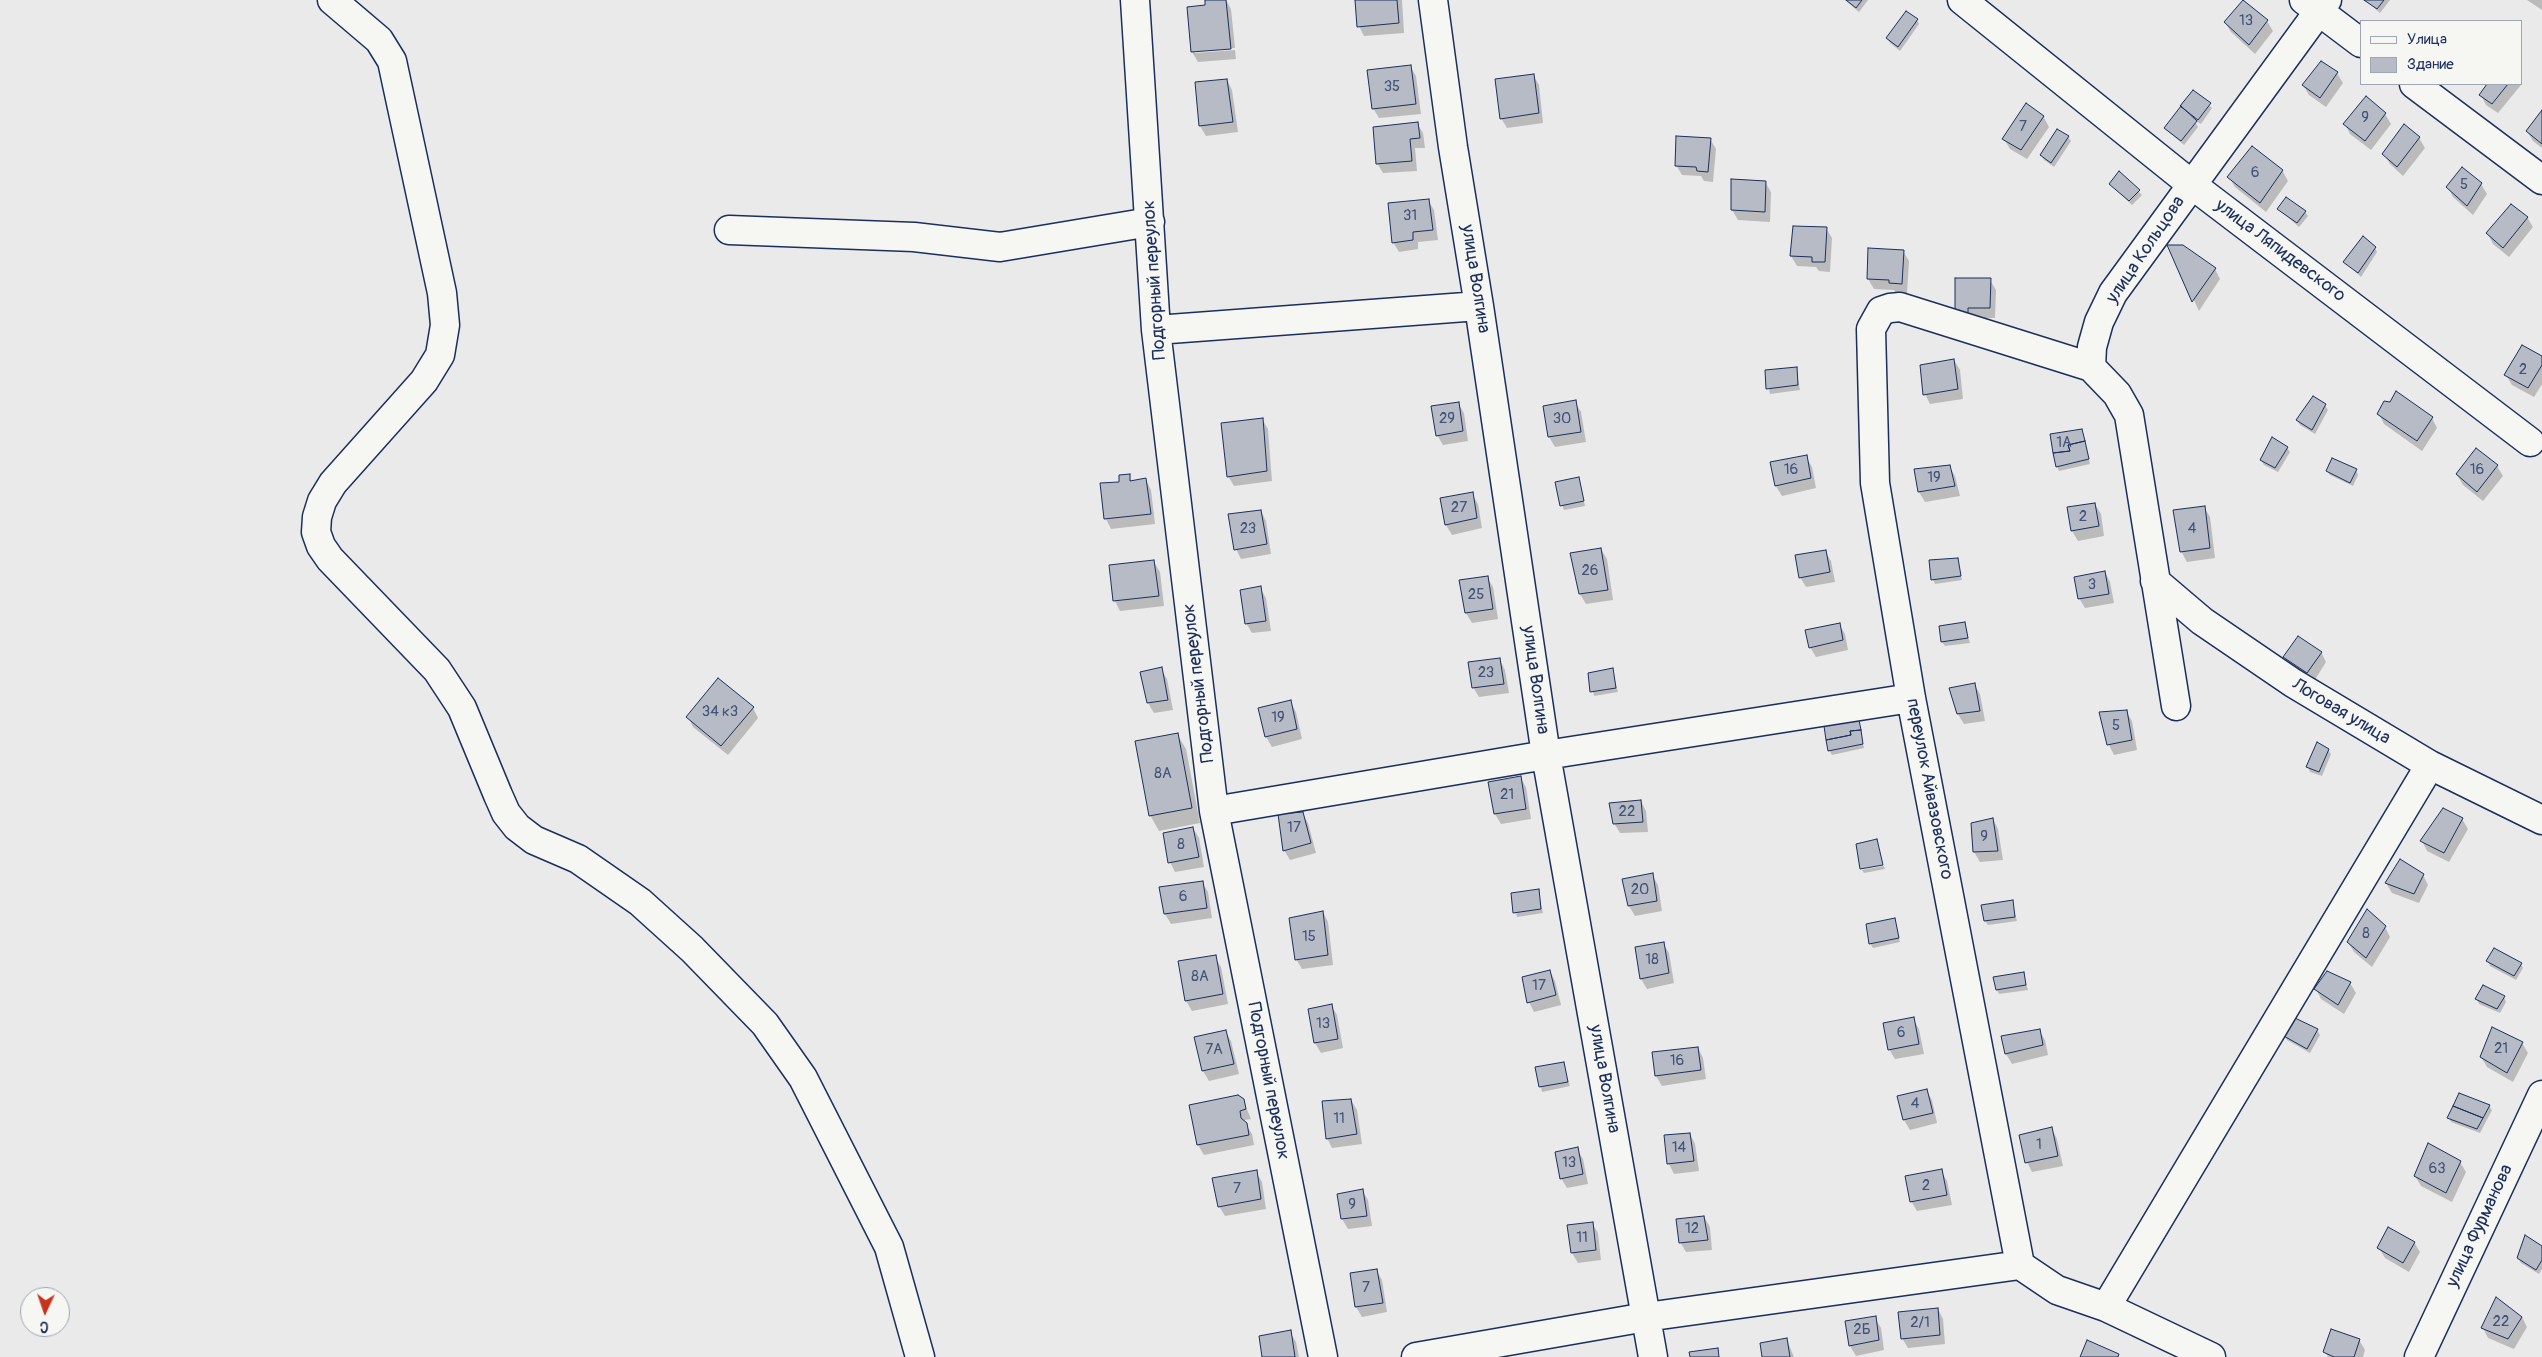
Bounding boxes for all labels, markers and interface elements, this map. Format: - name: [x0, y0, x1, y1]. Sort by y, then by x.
- house number: 13: [2239, 12, 2253, 30]
- legend: [2360, 20, 2522, 85]
- text: Улица: [2407, 30, 2447, 49]
- text: Здание: [2407, 55, 2454, 74]
- house number: 35: [1384, 78, 1400, 96]
- house number: 9: [2361, 109, 2369, 127]
- house number: 7: [2019, 118, 2027, 136]
- house number: 6: [2251, 164, 2259, 182]
- house number: 5: [2460, 176, 2468, 194]
- street label: улица Кольцова: [2102, 192, 2190, 308]
- street label: улица Ляпидевского: [2211, 195, 2349, 307]
- street label: Подгорный переулок: [1139, 199, 1171, 361]
- house number: 31: [1403, 207, 1417, 225]
- street label: улица Волгина: [1456, 223, 1494, 335]
- house number: 2: [2519, 361, 2527, 379]
- house number: 29: [1439, 410, 1455, 428]
- house number: 30: [1553, 410, 1571, 428]
- house number: 1А: [2056, 434, 2072, 452]
- house number: 16: [1784, 461, 1798, 479]
- house number: 16: [2470, 461, 2484, 479]
- house number: 19: [1927, 469, 1941, 487]
- house number: 27: [1451, 499, 1467, 517]
- house number: 2: [2079, 508, 2087, 526]
- house number: 23: [1240, 520, 1256, 538]
- house number: 4: [2188, 520, 2196, 538]
- house number: 26: [1581, 562, 1599, 580]
- house number: 3: [2088, 576, 2096, 594]
- house number: 25: [1468, 586, 1484, 604]
- street label: Подгорный переулок: [1179, 602, 1219, 764]
- street label: улица Волгина: [1517, 624, 1553, 736]
- house number: 23: [1478, 664, 1494, 682]
- street label: Логовая улица: [2288, 674, 2394, 750]
- street label: переулок Айвазовского: [1901, 697, 1957, 881]
- house number: 34 к3: [702, 703, 738, 721]
- house number: 19: [1271, 709, 1285, 727]
- house number: 5: [2112, 717, 2120, 735]
- house number: 8А: [1154, 765, 1172, 783]
- house number: 21: [1500, 786, 1514, 804]
- house number: 22: [1619, 803, 1635, 821]
- house number: 17: [1287, 819, 1301, 837]
- house number: 9: [1980, 828, 1988, 846]
- house number: 8: [1177, 836, 1185, 854]
- house number: 20: [1631, 881, 1649, 899]
- house number: 6: [1179, 888, 1187, 906]
- house number: 8: [2362, 925, 2370, 943]
- house number: 15: [1302, 928, 1316, 946]
- house number: 18: [1645, 951, 1659, 969]
- house number: 8А: [1191, 968, 1209, 986]
- house number: 17: [1532, 977, 1546, 995]
- street label: Подгорный переулок: [1242, 1000, 1294, 1162]
- house number: 13: [1316, 1015, 1330, 1033]
- street label: улица Волгина: [1584, 1023, 1624, 1135]
- house number: 6: [1897, 1024, 1905, 1042]
- house number: 21: [2494, 1040, 2508, 1058]
- house number: 7А: [1205, 1041, 1223, 1059]
- house number: 16: [1670, 1052, 1684, 1070]
- house number: 4: [1911, 1095, 1919, 1113]
- house number: 11: [1333, 1110, 1345, 1128]
- house number: 1: [2036, 1136, 2042, 1154]
- house number: 14: [1672, 1139, 1686, 1157]
- house number: 13: [1562, 1154, 1576, 1172]
- house number: 63: [2428, 1160, 2446, 1178]
- street label: улица Фурманова: [2442, 1161, 2518, 1291]
- house number: 2: [1922, 1177, 1930, 1195]
- house number: 7: [1233, 1180, 1241, 1198]
- house number: 9: [1348, 1196, 1356, 1214]
- house number: 12: [1685, 1220, 1699, 1238]
- house number: 11: [1576, 1229, 1588, 1247]
- house number: 7: [1362, 1279, 1370, 1297]
- north arrow: [20, 1287, 70, 1337]
- house number: 22: [2493, 1313, 2509, 1331]
- house number: 2/1: [1910, 1314, 1930, 1332]
- text: С: [39, 1318, 49, 1335]
- house number: 2Б: [1853, 1321, 1871, 1339]

